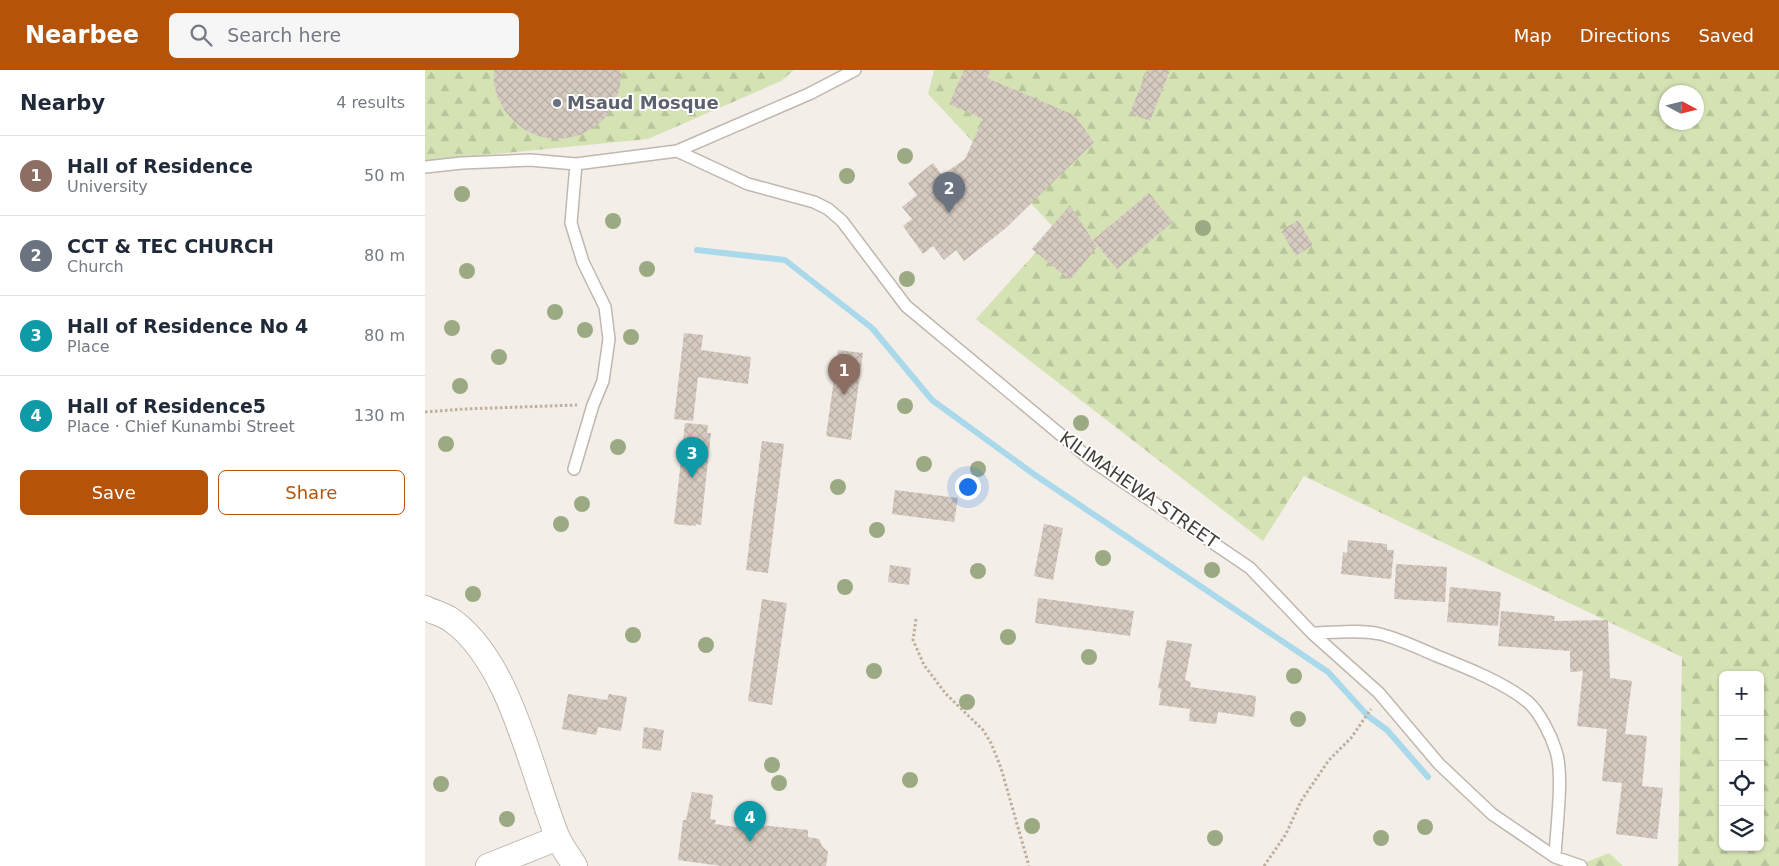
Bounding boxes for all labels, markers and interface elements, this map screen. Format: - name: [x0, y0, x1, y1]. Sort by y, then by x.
- search box: [169, 13, 519, 58]
- text: Nearbee: [25, 21, 139, 49]
- icon: search: [187, 21, 215, 49]
- text: Search here: [227, 24, 341, 46]
- text: Map: [1514, 25, 1552, 46]
- text: Directions: [1580, 25, 1670, 46]
- text: Saved: [1698, 25, 1754, 46]
- north arrow: [1659, 85, 1704, 130]
- text: Nearby: [20, 91, 105, 115]
- place label: Msaud Mosque: [567, 92, 719, 113]
- text: 4 results: [336, 93, 405, 112]
- marker: Msaud Mosque: [551, 97, 563, 109]
- text: Hall of Residence: [67, 155, 253, 177]
- text: 1: [30, 166, 42, 185]
- text: 50 m: [364, 166, 405, 185]
- pin: 2: [933, 172, 965, 213]
- text: University: [67, 177, 148, 196]
- text: CCT & TEC CHURCH: [67, 235, 274, 257]
- text: 2: [30, 246, 42, 265]
- text: 80 m: [364, 246, 405, 265]
- text: Church: [67, 257, 124, 276]
- text: Hall of Residence No 4: [67, 315, 308, 337]
- text: 3: [30, 326, 42, 345]
- text: 80 m: [364, 326, 405, 345]
- text: Place: [67, 337, 110, 356]
- pin: 1: [828, 354, 860, 395]
- text: Hall of Residence5: [67, 395, 266, 417]
- text: 4: [30, 406, 42, 425]
- text: 130 m: [354, 406, 405, 425]
- text: Place · Chief Kunambi Street: [67, 417, 295, 436]
- street label: KILIMAHEWA STREET: [1056, 427, 1223, 553]
- pin: 3: [676, 437, 708, 478]
- button: Save: [20, 470, 208, 515]
- button: Share: [218, 470, 405, 515]
- your location: [955, 474, 981, 500]
- map controls: [1719, 671, 1764, 851]
- button: +: [1719, 671, 1764, 716]
- button: −: [1719, 716, 1764, 761]
- button: locate: [1719, 761, 1764, 806]
- pin: 4: [734, 801, 766, 842]
- button: layers: [1719, 806, 1764, 851]

